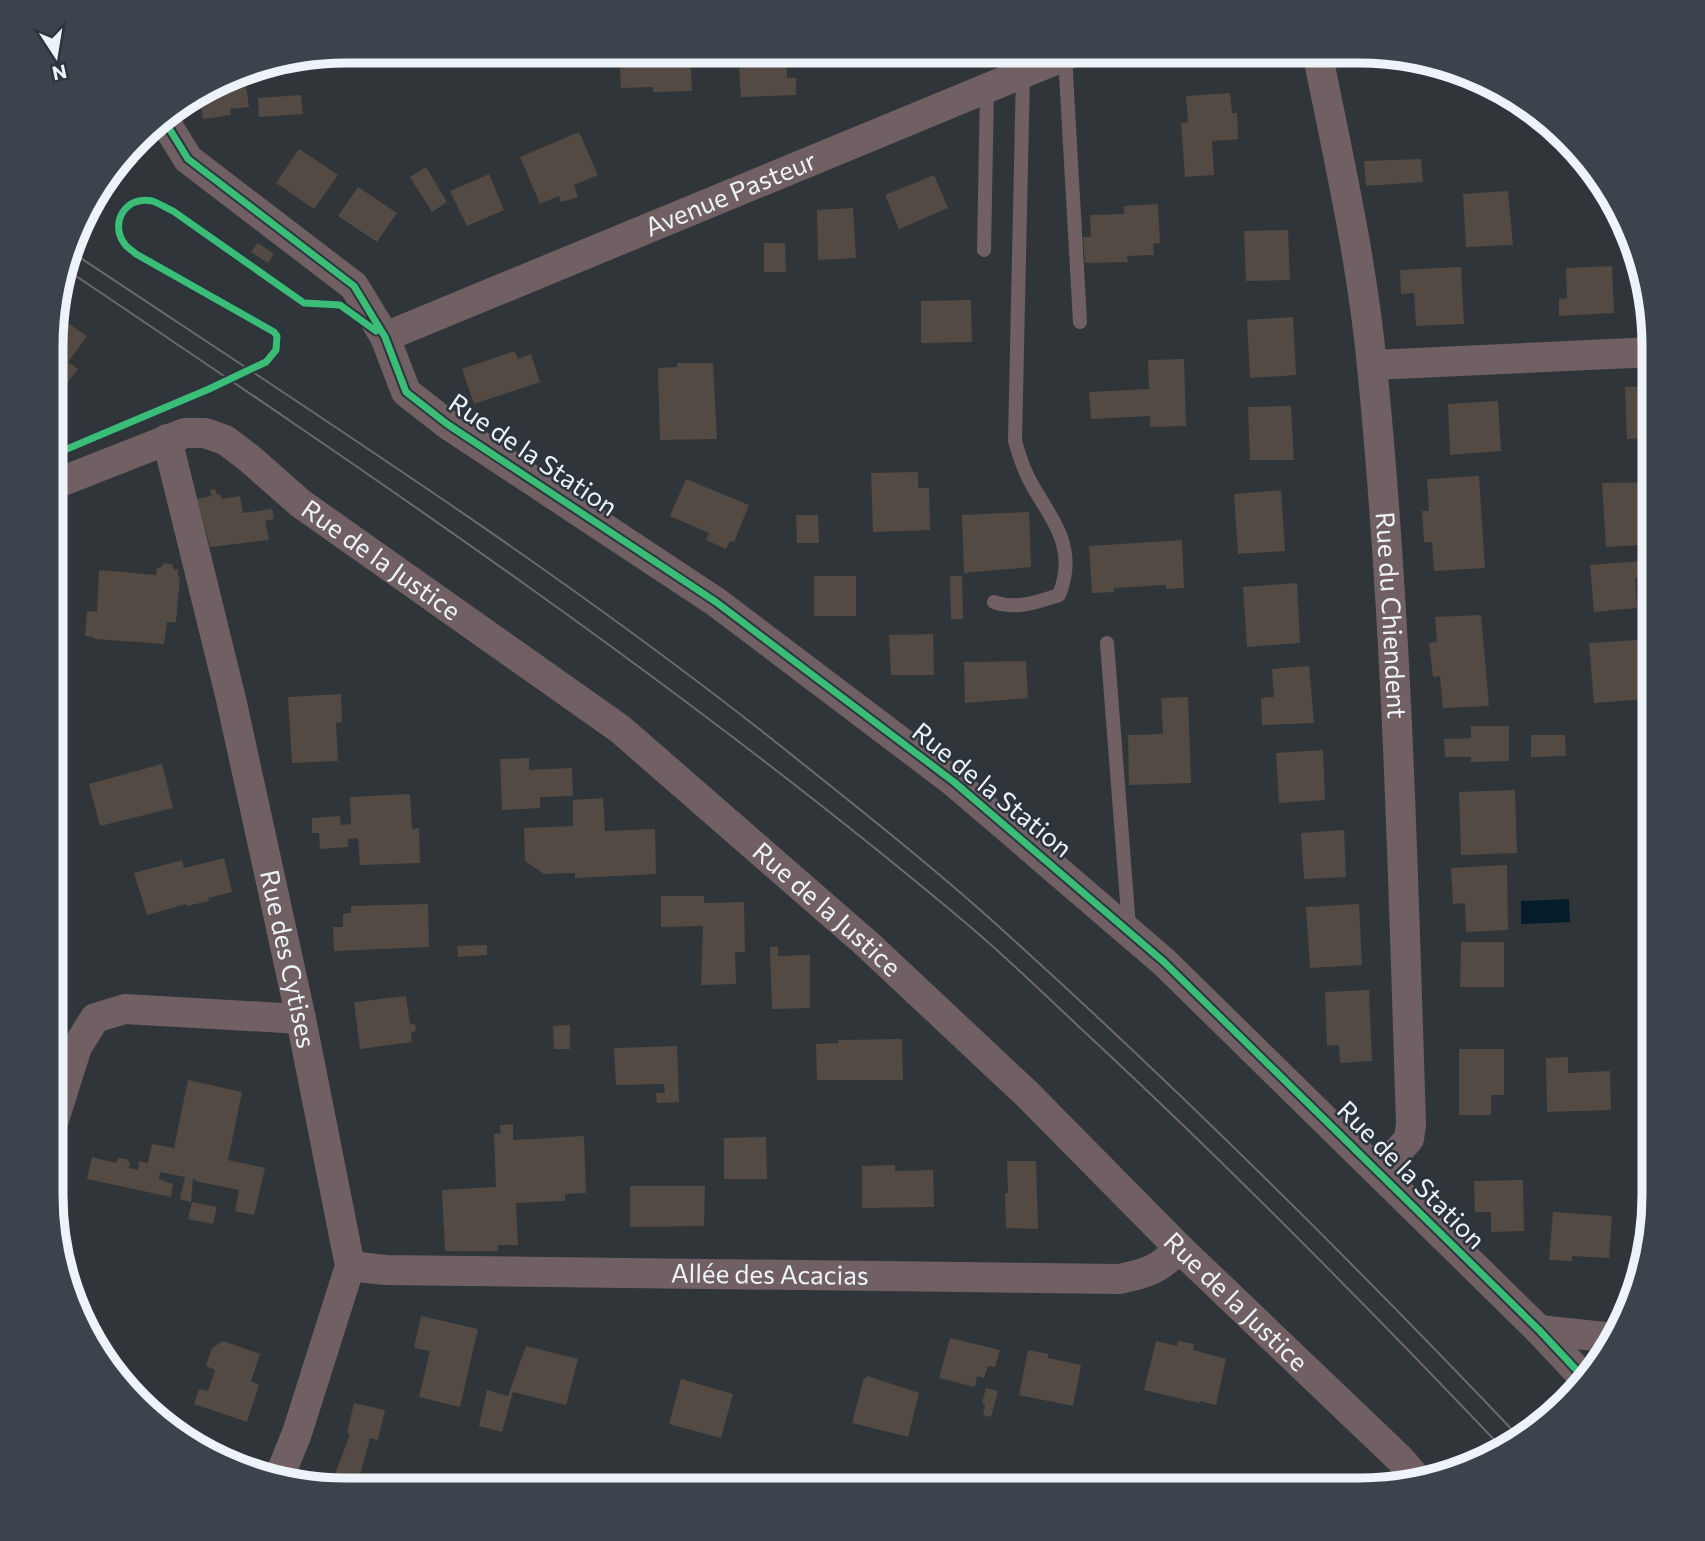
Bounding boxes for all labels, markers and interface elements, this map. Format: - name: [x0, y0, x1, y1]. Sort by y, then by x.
- north arrow: [21, 21, 91, 91]
- text: N: [50, 60, 69, 86]
- street label: Avenue Pasteur: [640, 144, 820, 242]
- street label: Rue de la Station: [444, 386, 624, 522]
- street label: Rue de la Justice: [296, 492, 467, 626]
- street label: Rue du Chiendent: [1371, 511, 1414, 720]
- street label: Rue de la Station: [907, 715, 1079, 863]
- street label: Rue de la Justice: [747, 835, 908, 982]
- street label: Rue des Cytises: [255, 867, 323, 1051]
- street label: Rue de la Station: [1332, 1094, 1492, 1254]
- street label: Rue de la Justice: [1158, 1225, 1315, 1377]
- street label: Allée des Acacias: [671, 1257, 869, 1290]

